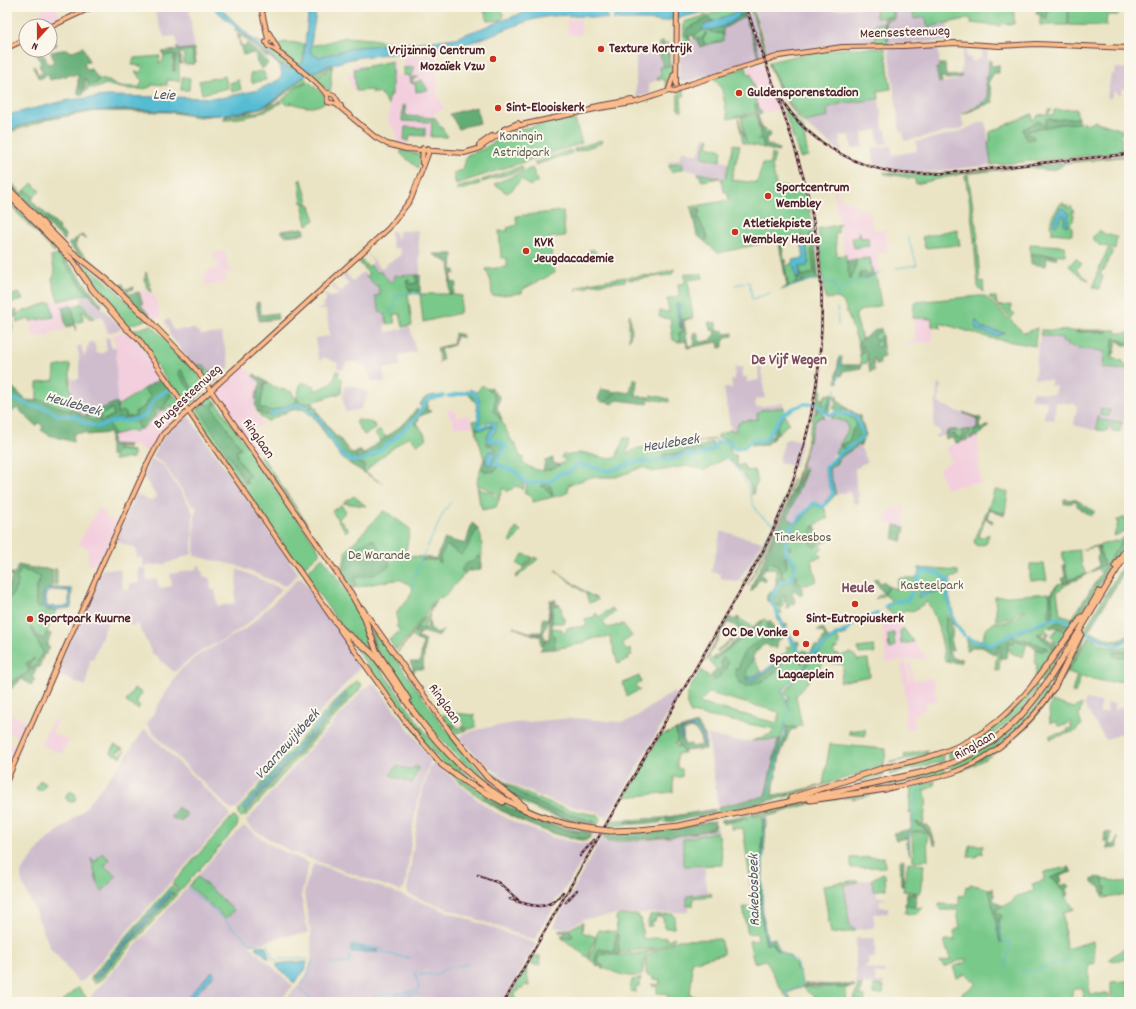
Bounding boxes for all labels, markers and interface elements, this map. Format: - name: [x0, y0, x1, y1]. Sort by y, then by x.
- north arrow: [18, 18, 58, 58]
- street label: Meensesteenweg: [860, 21, 950, 45]
- text: N: [29, 37, 41, 54]
- place label: Texture Kortrijk: [609, 39, 692, 59]
- place label: Vrijzinnig Centrum Mozaïek Vzw: [389, 41, 485, 77]
- marker: Texture Kortrijk: [596, 44, 606, 54]
- marker: Vrijzinnig Centrum Mozaïek Vzw: [488, 54, 498, 64]
- place label: Guldensporenstadion: [747, 83, 859, 103]
- water label: Leie: [152, 84, 177, 108]
- marker: Guldensporenstadion: [734, 88, 744, 98]
- place label: Sint-Elooiskerk: [506, 98, 585, 118]
- marker: Sint-Elooiskerk: [493, 103, 503, 113]
- park label: Koningin Astridpark: [493, 127, 550, 163]
- place label: Sportcentrum Wembley: [776, 178, 850, 214]
- marker: Sportcentrum Wembley: [763, 191, 773, 201]
- place label: Atletiekpiste Wembley Heule: [743, 214, 820, 250]
- marker: Atletiekpiste Wembley Heule: [730, 227, 740, 237]
- place label: KVK Jeugdacademie: [534, 233, 614, 269]
- marker: KVK Jeugdacademie: [521, 246, 531, 256]
- district label: De Vijf Wegen: [751, 350, 827, 372]
- street label: Brugsesteenweg: [149, 360, 227, 434]
- water label: Heulebeek: [43, 387, 105, 424]
- street label: Ringlaan: [237, 415, 279, 463]
- water label: Heulebeek: [641, 428, 703, 459]
- park label: Tinekesbos: [775, 528, 831, 548]
- park label: De Warande: [348, 546, 410, 566]
- park label: Kasteelpark: [900, 576, 964, 596]
- district label: Heule: [842, 577, 874, 600]
- marker: Sint-Eutropiuskerk: [850, 599, 860, 609]
- place label: Sportpark Kuurne: [38, 609, 131, 629]
- place label: Sint-Eutropiuskerk: [806, 609, 904, 629]
- marker: Sportpark Kuurne: [25, 614, 35, 624]
- place label: OC De Vonke: [722, 623, 788, 643]
- marker: OC De Vonke: [791, 628, 801, 638]
- marker: Sportcentrum Lagaeplein: [801, 639, 811, 649]
- place label: Sportcentrum Lagaeplein: [769, 649, 843, 685]
- street label: Ringlaan: [423, 680, 465, 728]
- water label: Vaarnewijkbeek: [250, 703, 327, 785]
- street label: Ringlaan: [951, 726, 999, 766]
- water label: Rakebosbeek: [743, 852, 767, 926]

